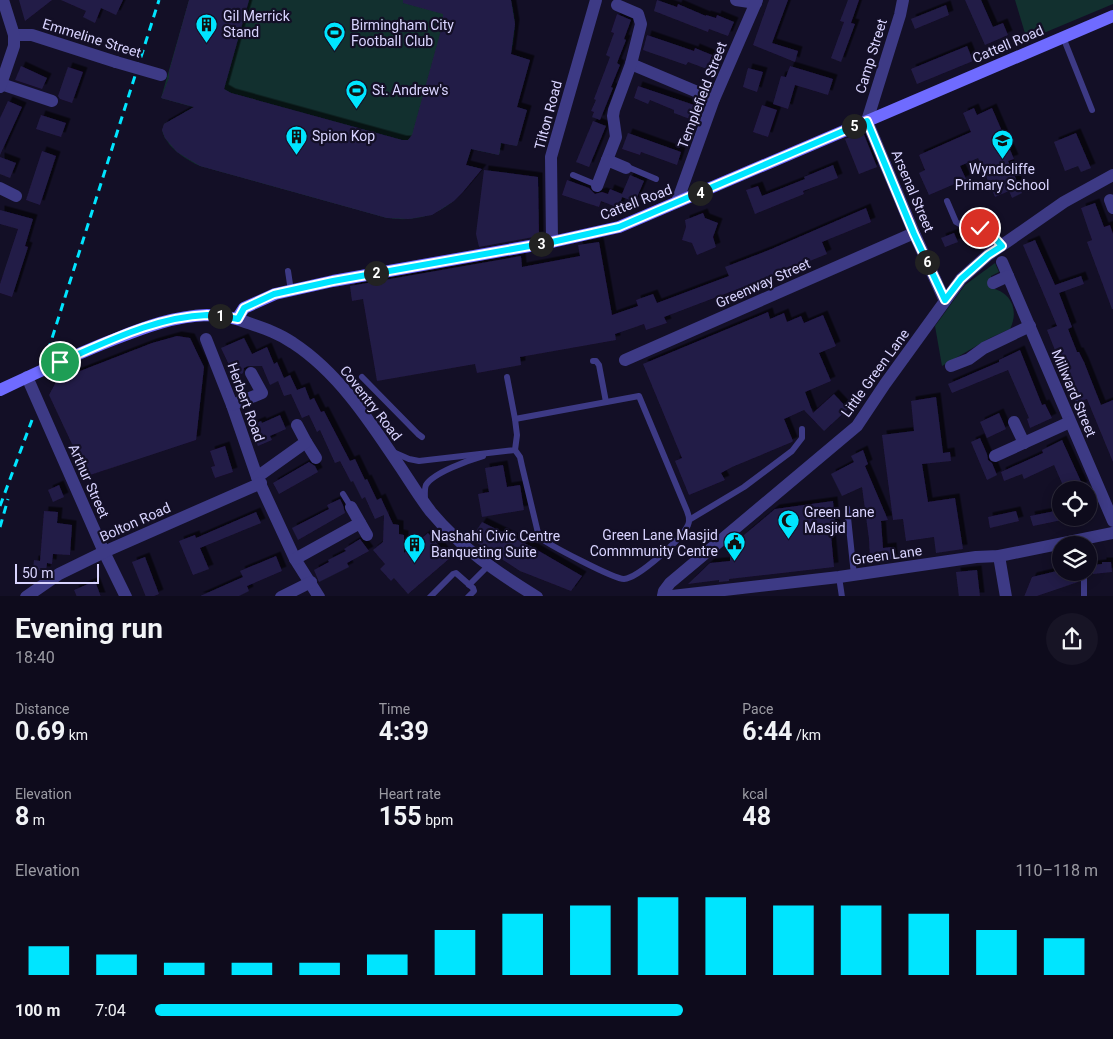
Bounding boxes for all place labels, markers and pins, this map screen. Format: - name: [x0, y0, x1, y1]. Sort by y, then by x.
- place label: Gil Merrick Stand: [223, 8, 291, 40]
- building icon: Gil Merrick Stand: [195, 12, 219, 43]
- place label: Birmingham City Football Club: [351, 17, 454, 49]
- sports icon: Birmingham City Football Club: [323, 21, 347, 52]
- sports icon: St. Andrew's: [344, 78, 368, 109]
- place label: St. Andrew's: [372, 82, 449, 98]
- pin: 5: [842, 114, 866, 138]
- building icon: Spion Kop: [284, 124, 308, 155]
- place label: Spion Kop: [312, 128, 375, 144]
- school or university icon: Wyndcliffe Primary School: [990, 129, 1014, 160]
- place label: Wyndcliffe Primary School: [955, 161, 1049, 193]
- pin: 4: [688, 180, 712, 206]
- pin: [959, 207, 1001, 249]
- pin: 3: [528, 232, 554, 256]
- pin: 6: [914, 250, 940, 274]
- pin: 2: [364, 260, 388, 286]
- pin: 1: [208, 304, 232, 328]
- pin: [39, 341, 81, 383]
- place label: Green Lane Masjid: [804, 504, 875, 536]
- mosque icon: Green Lane Masjid: [776, 508, 800, 539]
- place label: Green Lane Masjid Commmunity Centre: [590, 527, 718, 559]
- place label: Nashahi Civic Centre Banqueting Suite: [431, 528, 560, 560]
- public building icon: Green Lane Masjid Commmunity Centre: [722, 531, 746, 562]
- building icon: Nashahi Civic Centre Banqueting Suite: [403, 532, 427, 563]

